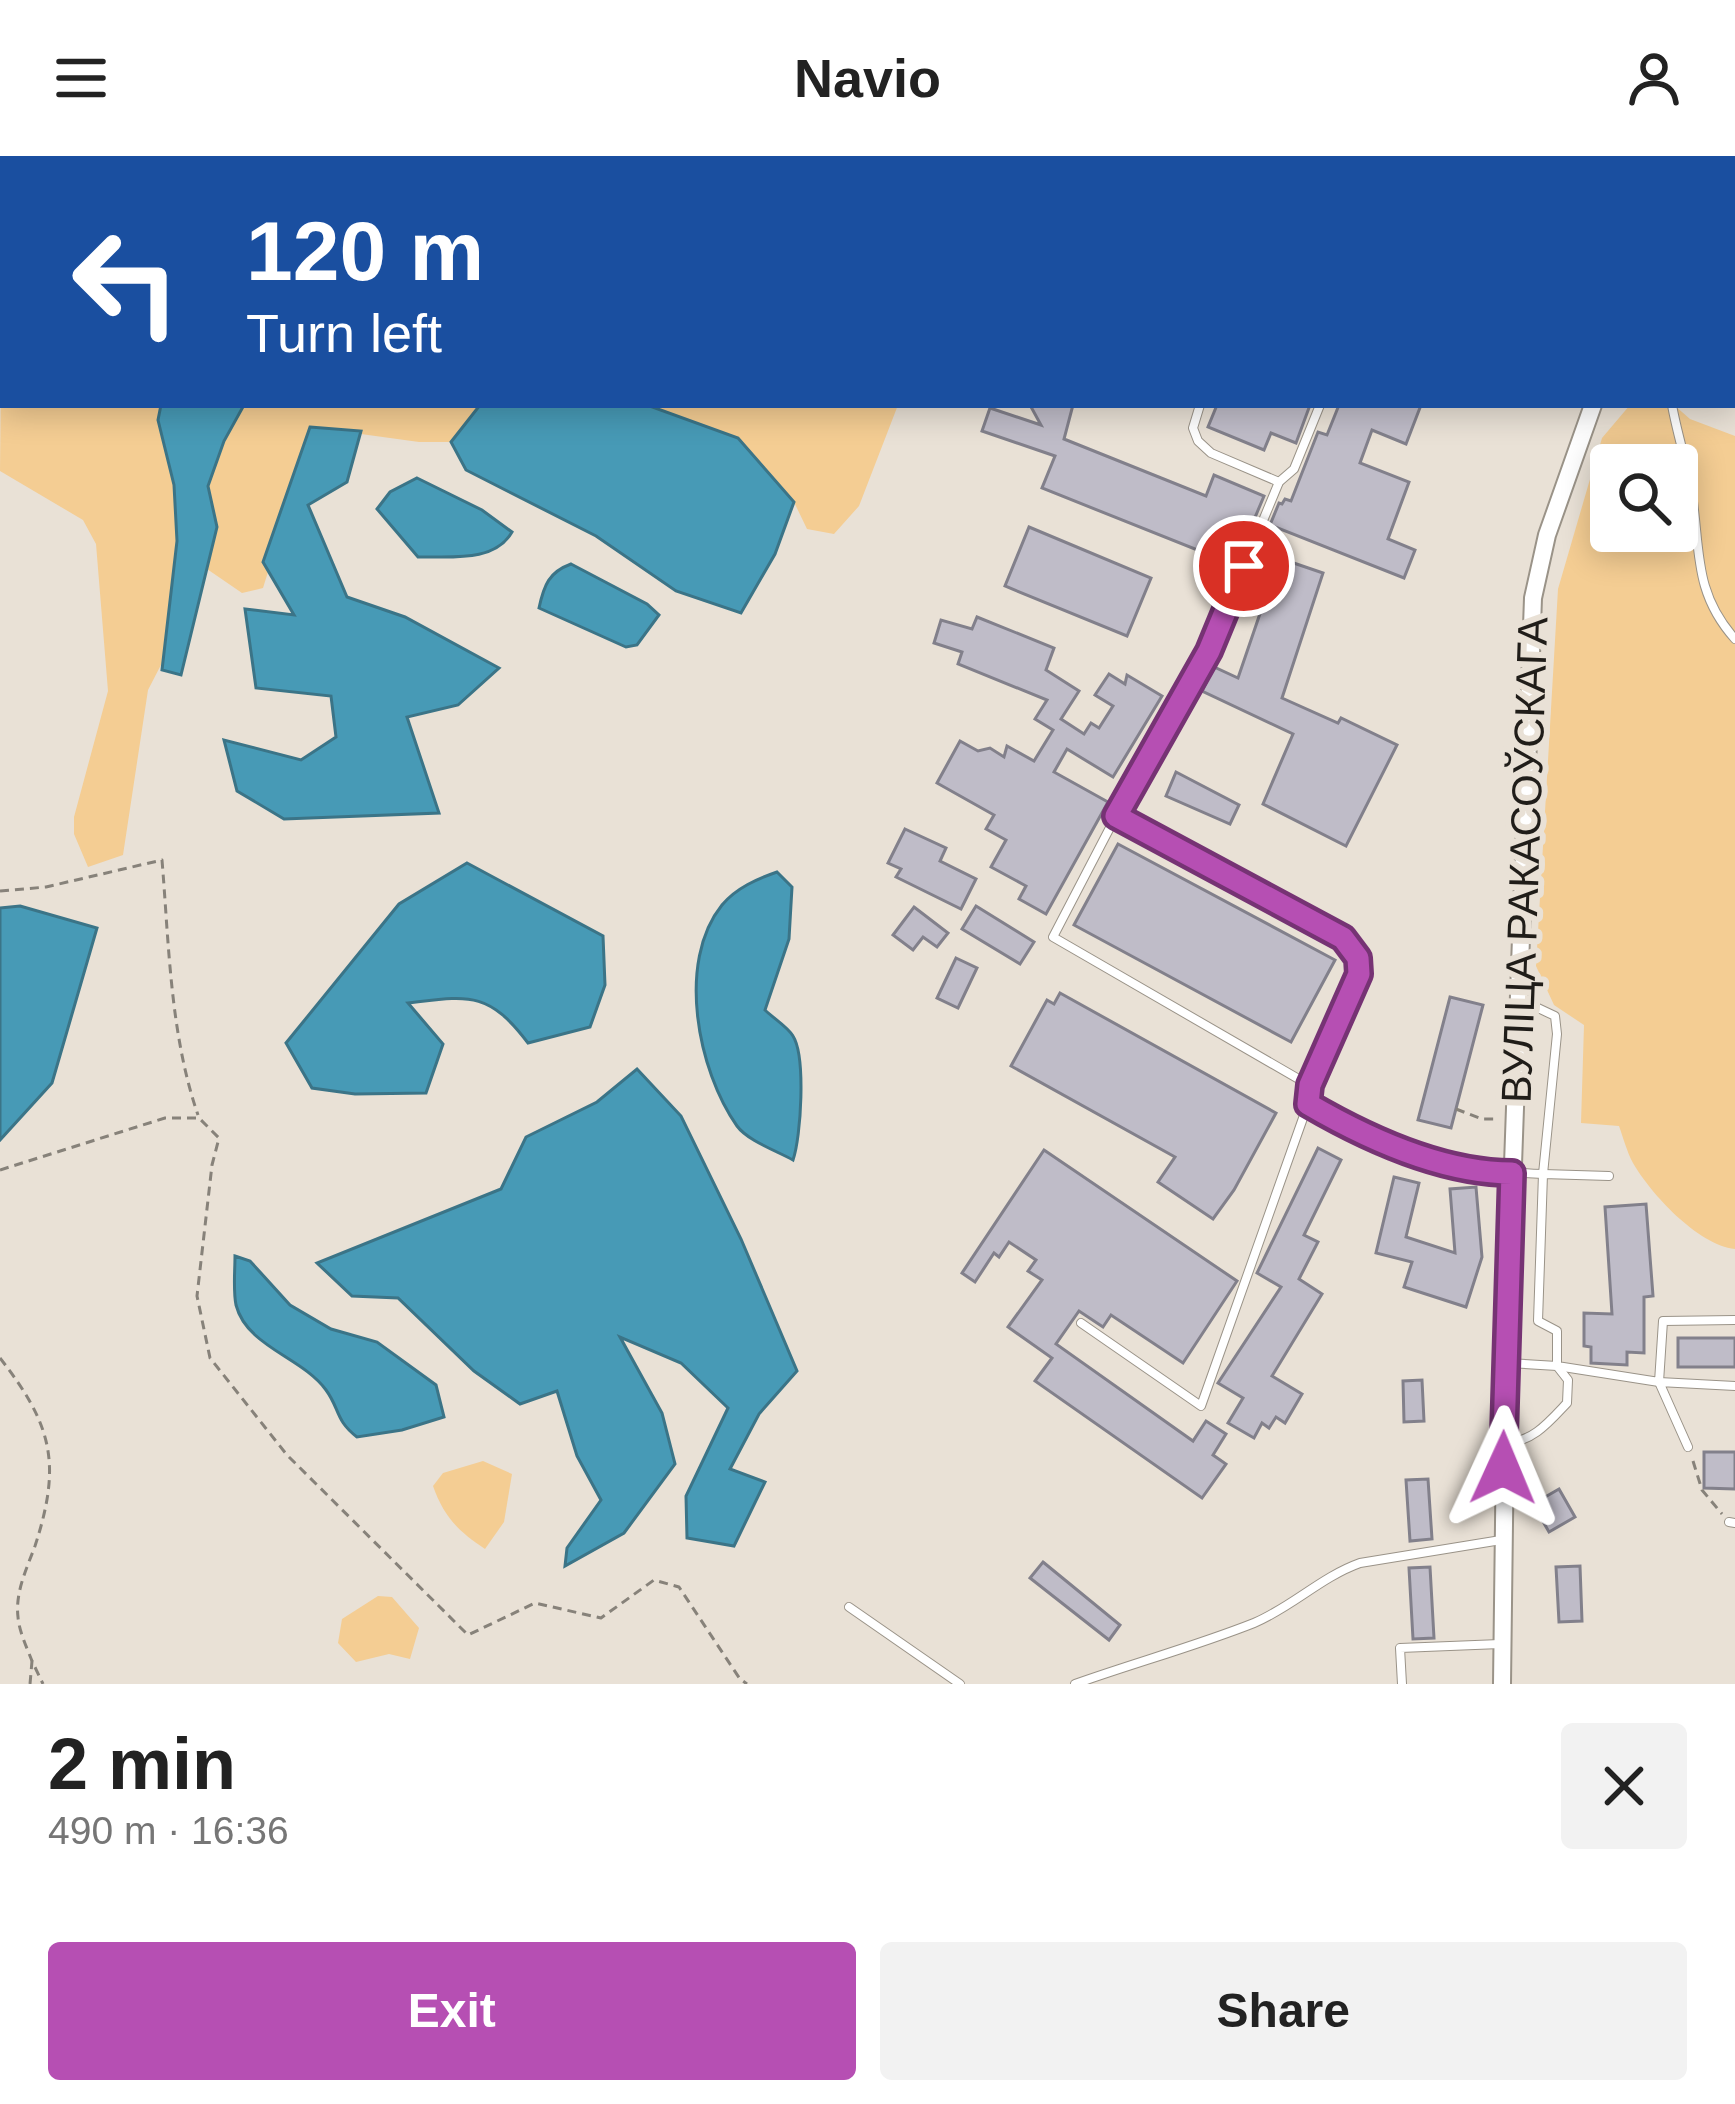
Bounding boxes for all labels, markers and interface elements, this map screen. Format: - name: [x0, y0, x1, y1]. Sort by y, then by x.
- icon: menu: [48, 45, 114, 111]
- icon: person: [1621, 45, 1687, 111]
- text: Navio: [794, 48, 941, 108]
- icon: left: [48, 204, 204, 360]
- text: 120 m: [246, 204, 484, 298]
- text: Turn left: [246, 303, 442, 363]
- map controls: [1590, 444, 1698, 552]
- button: search: [1590, 444, 1698, 552]
- pin: [1193, 515, 1295, 617]
- icon: arrive: [1211, 533, 1277, 599]
- street label: ВУЛІЦА РАКАСОЎСКАГА: [1492, 616, 1556, 1104]
- position arrow: [1440, 1405, 1566, 1531]
- button: close: [1561, 1723, 1687, 1849]
- text: 2 min: [48, 1724, 236, 1804]
- text: 490 m · 16:36: [48, 1809, 289, 1852]
- button: Exit: [48, 1942, 856, 2080]
- button: Share: [880, 1942, 1687, 2080]

